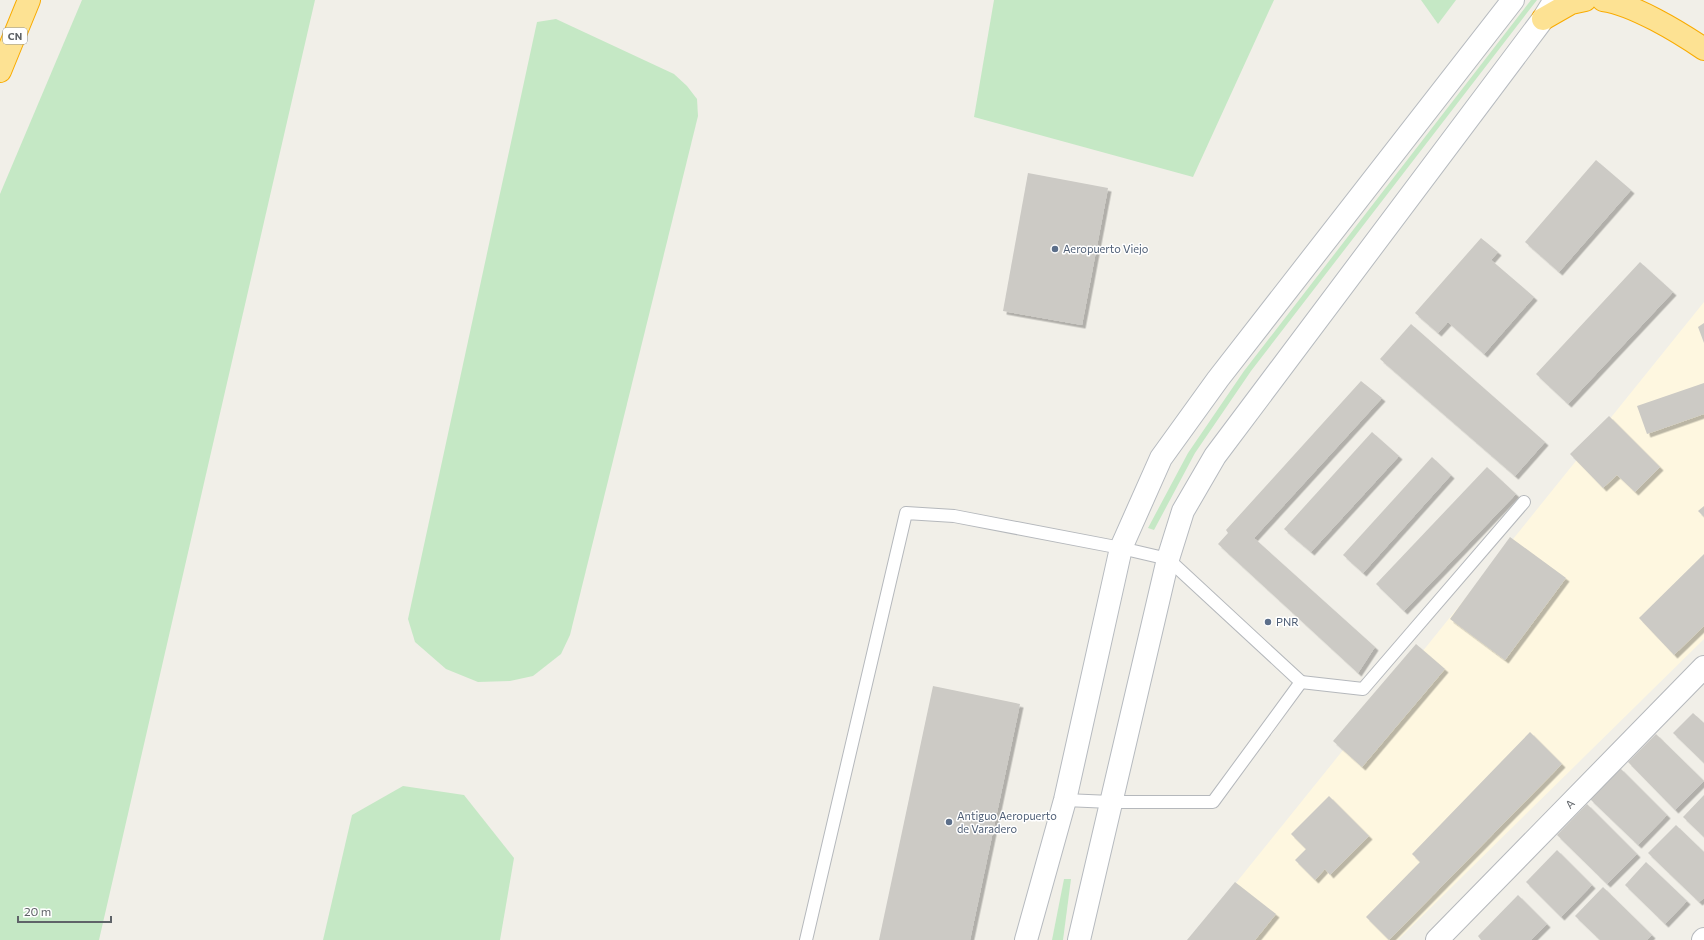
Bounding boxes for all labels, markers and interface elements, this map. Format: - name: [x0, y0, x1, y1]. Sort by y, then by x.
- road number: CN: [3, 28, 27, 44]
- place label: Aeropuerto Viejo: [1063, 242, 1149, 255]
- marker: Aeropuerto Viejo: [1050, 244, 1060, 254]
- place label: PNR: [1276, 615, 1299, 628]
- marker: PNR: [1263, 617, 1273, 627]
- street label: A: [1562, 796, 1577, 811]
- place label: Antiguo Aeropuerto de Varadero: [957, 809, 1057, 835]
- marker: Antiguo Aeropuerto de Varadero: [944, 817, 954, 827]
- scale bar: [18, 898, 111, 924]
- text: 20 m: [24, 904, 51, 918]

